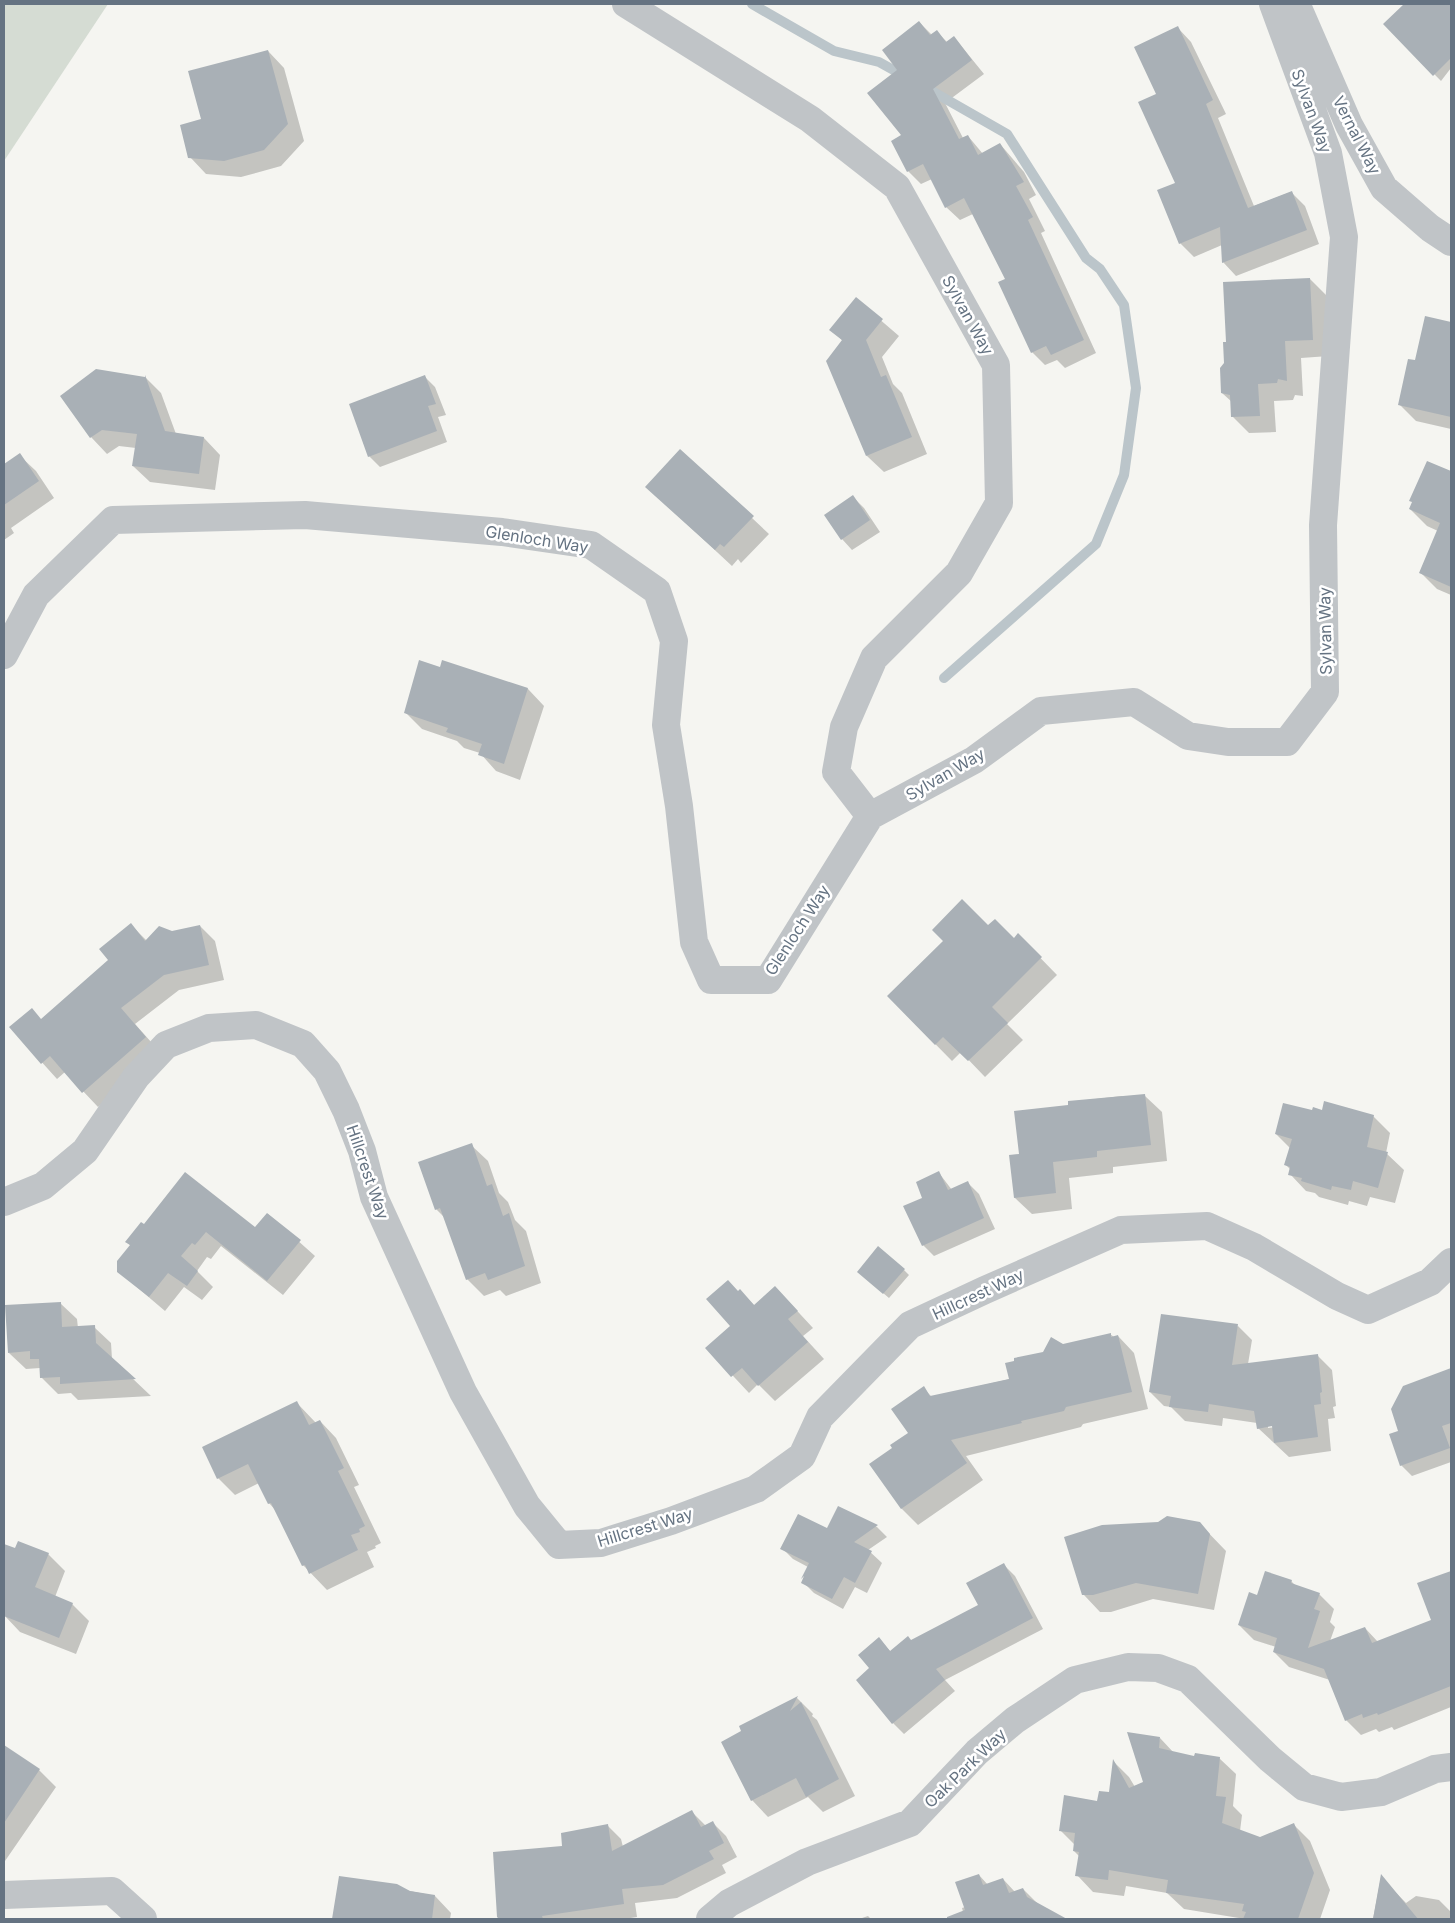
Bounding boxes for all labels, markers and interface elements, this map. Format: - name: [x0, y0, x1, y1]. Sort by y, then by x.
- street label: Sylvan Way: [1288, 66, 1336, 156]
- street label: Vernal Way: [1329, 92, 1385, 178]
- street label: Sylvan Way: [938, 272, 998, 358]
- street label: Glenloch Way: [484, 521, 590, 557]
- street label: Sylvan Way: [1314, 587, 1336, 675]
- street label: Sylvan Way: [902, 743, 988, 805]
- street label: Glenloch Way: [760, 881, 834, 979]
- street label: Hillcrest Way: [342, 1122, 394, 1222]
- street label: Hillcrest Way: [929, 1264, 1027, 1324]
- street label: Hillcrest Way: [595, 1503, 695, 1551]
- street label: Oak Park Way: [920, 1724, 1010, 1812]

